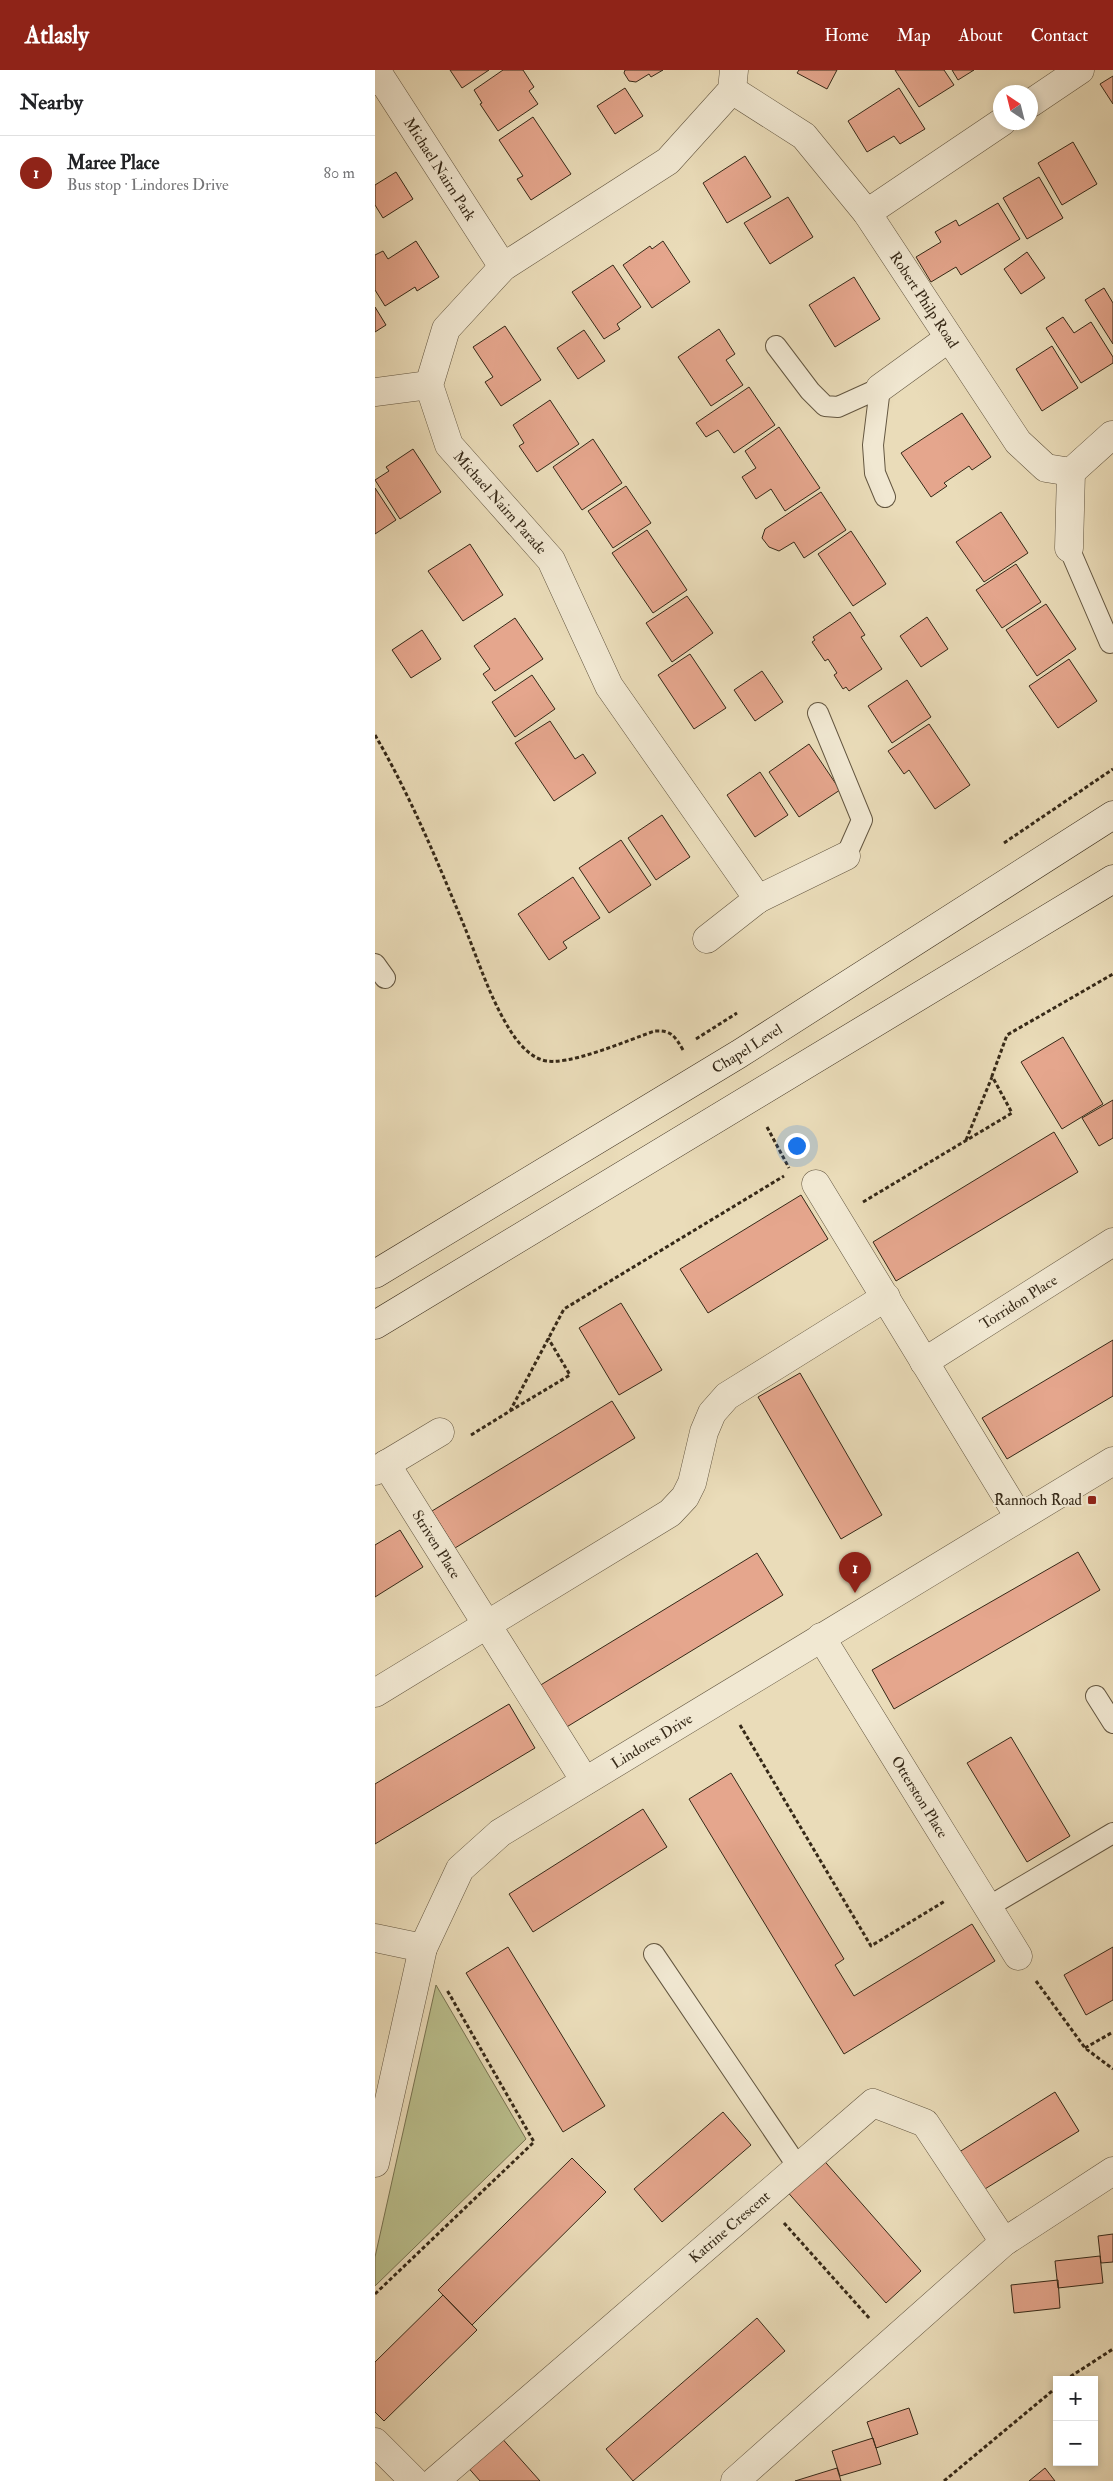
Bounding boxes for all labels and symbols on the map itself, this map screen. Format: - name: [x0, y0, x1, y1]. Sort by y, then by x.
- north arrow: [993, 85, 1038, 130]
- street label: Michael Nairn Park: [400, 114, 480, 224]
- street label: Robert Philp Road: [886, 248, 963, 352]
- street label: Michael Nairn Parade: [449, 447, 551, 558]
- street label: Chapel Level: [708, 1019, 786, 1078]
- your location: [784, 1133, 810, 1159]
- street label: Torridon Place: [976, 1270, 1061, 1334]
- place label: Rannoch Road: [994, 1491, 1083, 1510]
- marker: Rannoch Road: [1086, 1494, 1098, 1506]
- street label: Striven Place: [408, 1507, 465, 1582]
- pin: 1: [839, 1552, 871, 1593]
- street label: Lindores Drive: [608, 1709, 696, 1773]
- street label: Otterston Place: [887, 1752, 952, 1842]
- street label: Katrine Crescent: [685, 2187, 774, 2267]

